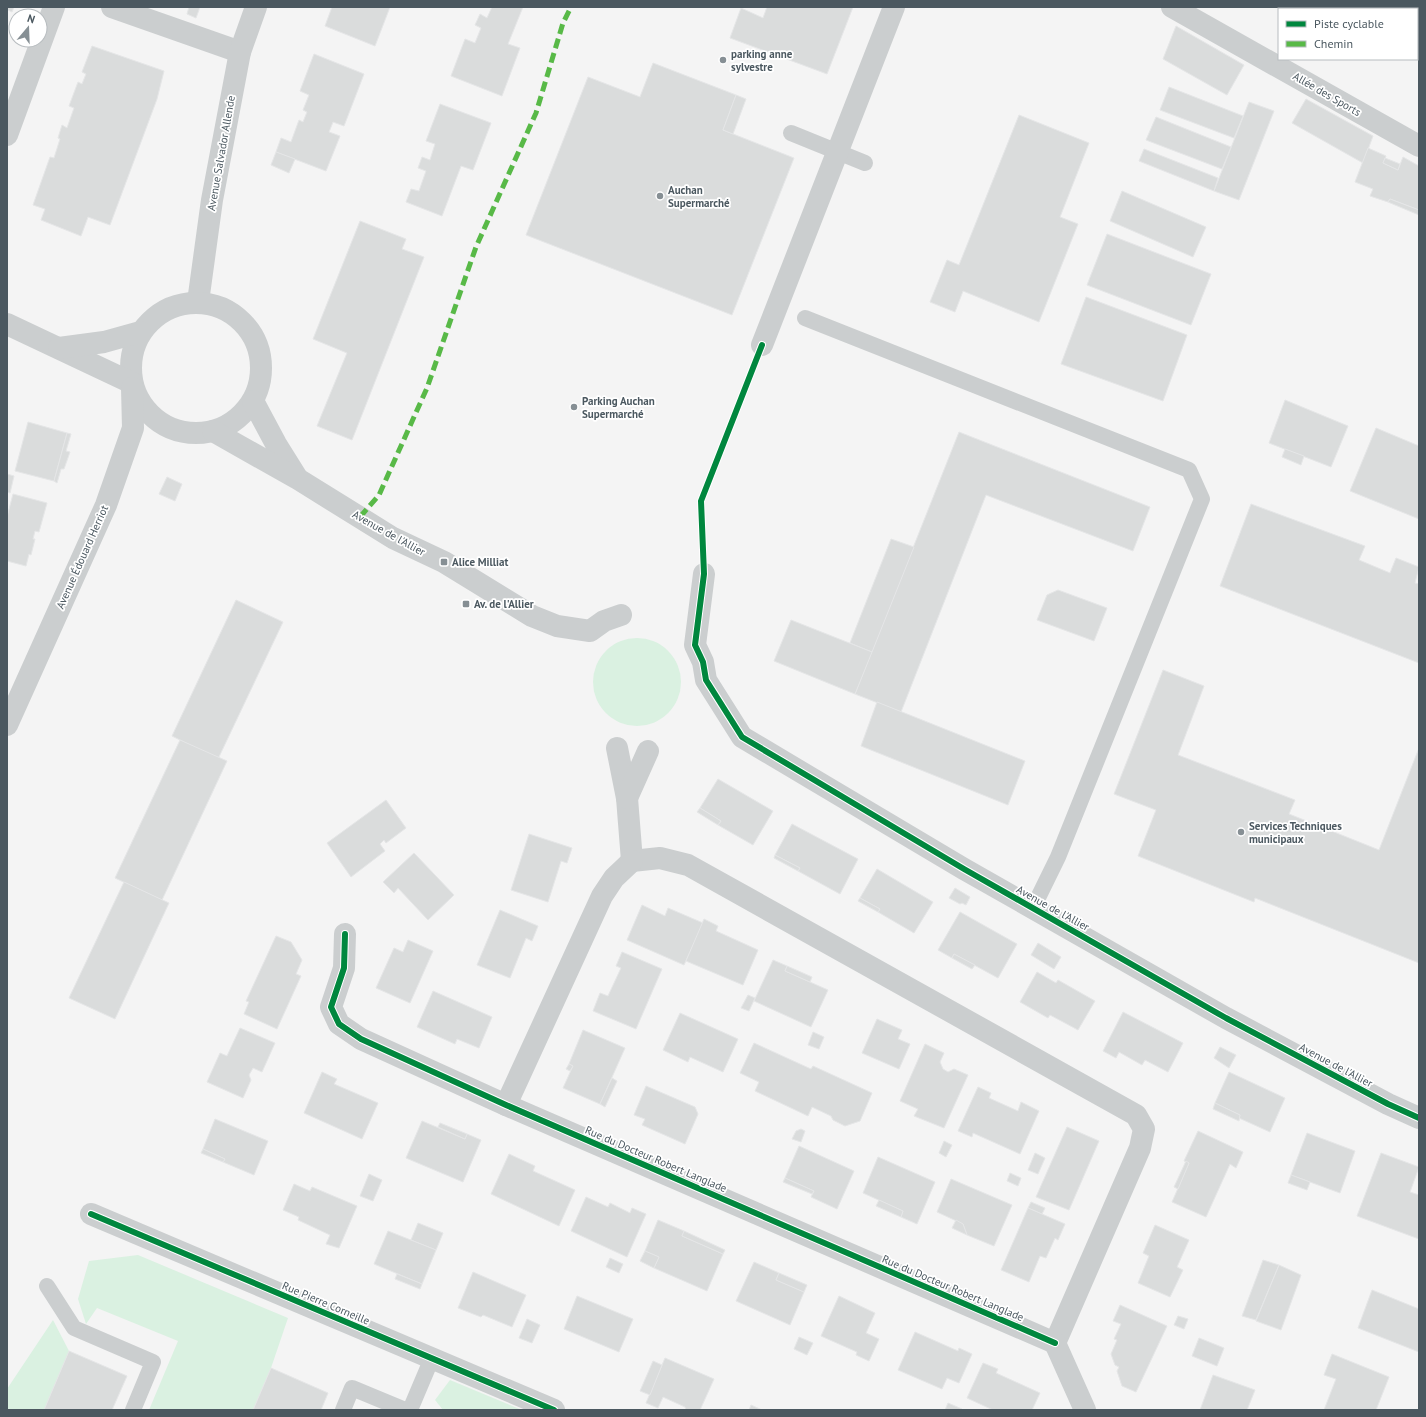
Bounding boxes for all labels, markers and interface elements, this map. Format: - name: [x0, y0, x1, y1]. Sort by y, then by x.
- north arrow: [8, 8, 48, 48]
- legend: [1278, 8, 1418, 60]
- text: N: [26, 11, 37, 26]
- text: Piste cyclable: [1314, 16, 1384, 31]
- text: Chemin: [1314, 36, 1353, 51]
- place label: parking anne sylvestre: [731, 47, 793, 74]
- marker: parking anne sylvestre: [718, 55, 728, 65]
- street label: Allée des Sports: [1291, 69, 1364, 119]
- street label: Avenue Salvador Allende: [204, 94, 238, 212]
- place label: Auchan Supermarché: [668, 183, 730, 210]
- marker: Auchan Supermarché: [655, 191, 665, 201]
- place label: Parking Auchan Supermarché: [582, 394, 655, 421]
- marker: Parking Auchan Supermarché: [569, 402, 579, 412]
- street label: Avenue Édouard Herriot: [53, 503, 111, 611]
- street label: Avenue de l'Allier: [350, 507, 428, 559]
- place label: Alice Milliat: [452, 555, 508, 569]
- marker: Alice Milliat: [439, 557, 449, 567]
- place label: Av. de l'Allier: [474, 597, 534, 611]
- marker: Av. de l'Allier: [461, 599, 471, 609]
- place label: Services Techniques municipaux: [1249, 819, 1342, 846]
- marker: Services Techniques municipaux: [1236, 827, 1246, 837]
- street label: Avenue de l'Allier: [1014, 882, 1092, 934]
- street label: Avenue de l'Allier: [1297, 1040, 1375, 1090]
- street label: Rue du Docteur Robert Langlade: [583, 1123, 729, 1195]
- street label: Rue du Docteur Robert Langlade: [880, 1252, 1026, 1324]
- street label: Rue Pierre Corneille: [280, 1278, 372, 1328]

